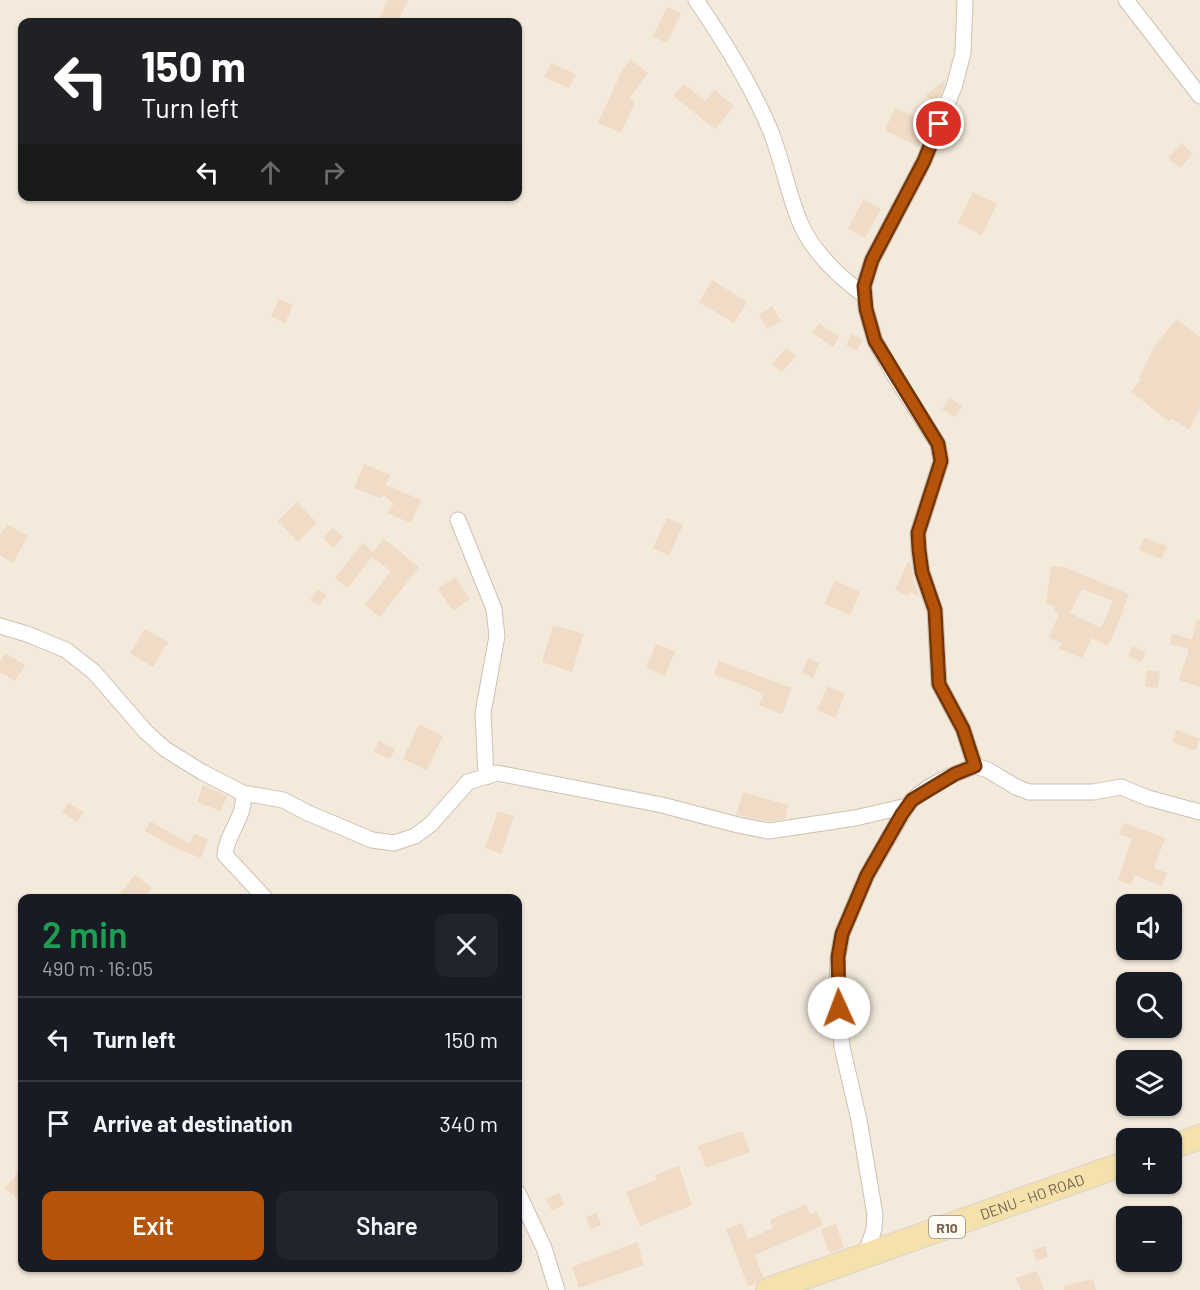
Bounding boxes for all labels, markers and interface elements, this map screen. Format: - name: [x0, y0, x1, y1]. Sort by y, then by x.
- text: 150 m: [141, 40, 246, 90]
- icon: left: [42, 42, 120, 120]
- text: Turn left: [141, 91, 239, 123]
- pin: [913, 98, 964, 149]
- icon: arrive: [922, 107, 955, 140]
- icon: left: [191, 156, 224, 189]
- icon: ahead: [254, 156, 287, 189]
- icon: right: [317, 156, 350, 189]
- map controls: [1116, 894, 1182, 1272]
- button: sound: [1116, 894, 1182, 960]
- text: 2 min: [42, 912, 128, 955]
- button: close: [435, 914, 498, 977]
- text: 490 m · 16:05: [42, 956, 153, 980]
- button: search: [1116, 972, 1182, 1038]
- position arrow: [807, 976, 871, 1040]
- icon: left: [42, 1023, 75, 1056]
- text: Turn left: [93, 1026, 176, 1052]
- text: 150 m: [444, 1026, 498, 1052]
- button: layers: [1116, 1050, 1182, 1116]
- icon: arrive: [42, 1107, 75, 1140]
- text: Arrive at destination: [93, 1110, 292, 1136]
- text: 340 m: [440, 1110, 498, 1136]
- button: +: [1116, 1128, 1182, 1194]
- street label: DENU - HO ROAD: [977, 1170, 1086, 1223]
- button: Exit: [42, 1191, 264, 1260]
- button: Share: [276, 1191, 498, 1260]
- button: −: [1116, 1206, 1182, 1272]
- road number: R10: [929, 1216, 965, 1238]

